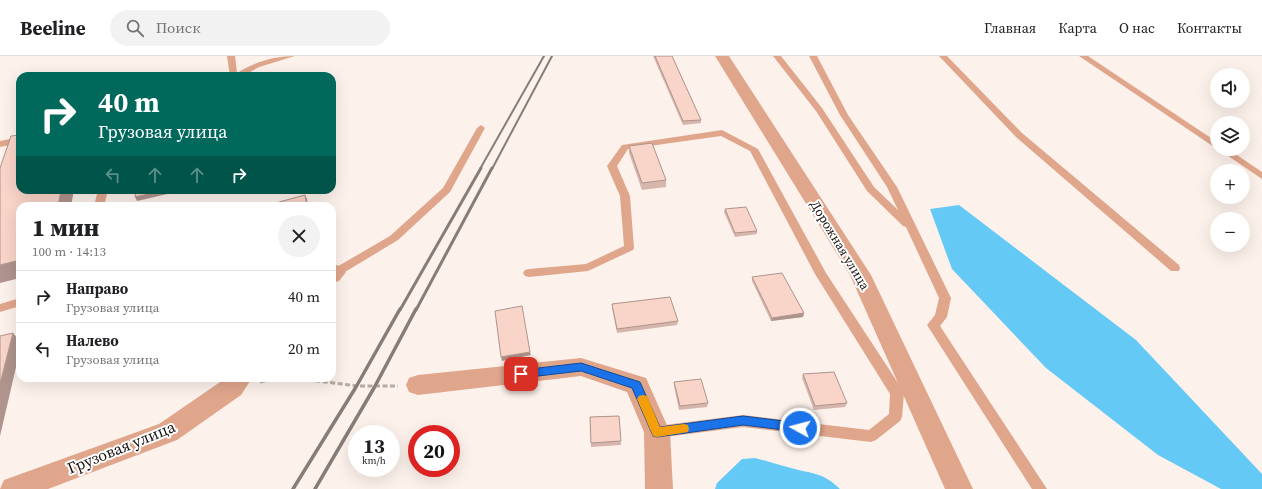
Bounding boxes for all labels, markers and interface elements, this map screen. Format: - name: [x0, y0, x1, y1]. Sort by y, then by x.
- search box: [110, 10, 390, 46]
- text: Beeline: [20, 15, 86, 41]
- icon: search: [124, 17, 146, 39]
- text: Поиск: [156, 17, 200, 38]
- text: Главная: [984, 18, 1036, 38]
- text: Карта: [1058, 18, 1097, 38]
- text: О нас: [1119, 18, 1155, 38]
- text: Контакты: [1177, 18, 1242, 38]
- map controls: [1210, 68, 1250, 252]
- button: sound: [1210, 68, 1250, 108]
- text: 40 m: [98, 83, 160, 121]
- icon: right: [32, 88, 84, 140]
- button: layers: [1210, 116, 1250, 156]
- text: Грузовая улица: [98, 119, 227, 144]
- icon: left: [102, 164, 124, 186]
- icon: ahead: [144, 164, 166, 186]
- icon: ahead: [186, 164, 208, 186]
- icon: right: [228, 164, 250, 186]
- button: +: [1210, 164, 1250, 204]
- street label: Дорожная улица: [807, 197, 874, 293]
- text: 1 мин: [32, 211, 99, 244]
- button: −: [1210, 212, 1250, 252]
- button: close: [278, 215, 320, 257]
- text: 100 m · 14:13: [32, 243, 106, 260]
- text: Направо: [66, 278, 128, 299]
- icon: right: [32, 286, 54, 308]
- text: 40 m: [288, 286, 320, 307]
- text: Грузовая улица: [66, 299, 159, 316]
- text: Налево: [66, 330, 119, 351]
- icon: left: [32, 338, 54, 360]
- text: 20 m: [288, 338, 320, 359]
- text: Грузовая улица: [66, 351, 159, 368]
- pin: [504, 357, 538, 391]
- icon: arrive: [510, 363, 532, 385]
- position arrow: [779, 407, 821, 449]
- street label: Грузовая улица: [64, 415, 179, 479]
- speed limit sign: 20: [408, 425, 460, 477]
- text: 13: [363, 432, 385, 460]
- text: km/h: [362, 454, 386, 467]

